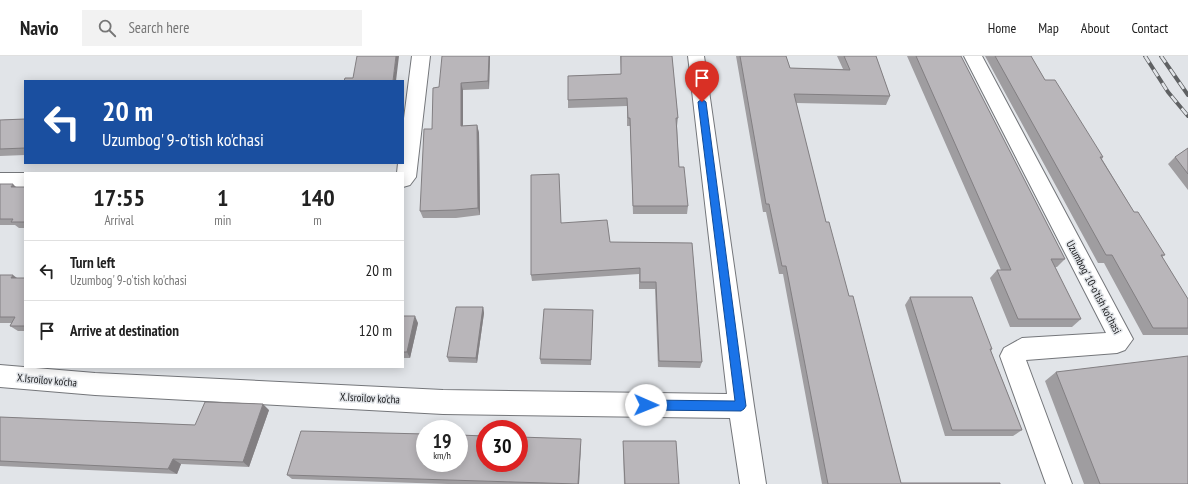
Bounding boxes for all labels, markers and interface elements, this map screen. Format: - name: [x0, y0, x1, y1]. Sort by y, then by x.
- search box: [82, 10, 362, 46]
- text: Navio: [20, 16, 58, 40]
- icon: search: [96, 17, 118, 39]
- text: Search here: [128, 18, 189, 37]
- text: Home: [988, 19, 1016, 37]
- text: Map: [1038, 19, 1059, 37]
- text: About: [1081, 19, 1110, 37]
- text: Contact: [1132, 19, 1168, 37]
- pin: [685, 61, 719, 102]
- icon: arrive: [691, 67, 713, 89]
- text: 20 m: [102, 92, 153, 129]
- icon: left: [36, 96, 88, 148]
- text: Uzumbog' 9-o'tish ko'chasi: [102, 128, 264, 151]
- text: 17:55: [93, 182, 145, 213]
- text: 1: [217, 182, 228, 213]
- text: 140: [300, 182, 335, 213]
- text: Arrival: [104, 212, 134, 229]
- text: min: [214, 212, 231, 229]
- text: m: [313, 212, 322, 229]
- street label: Uzumbog' 10-o'tish ko'chasi: [1063, 238, 1125, 336]
- text: Turn left: [70, 253, 115, 272]
- icon: left: [36, 260, 58, 282]
- text: 20 m: [366, 261, 392, 280]
- text: Uzumbog' 9-o'tish ko'chasi: [70, 272, 187, 289]
- icon: arrive: [36, 320, 58, 342]
- text: Arrive at destination: [70, 321, 179, 340]
- text: 120 m: [359, 321, 392, 340]
- street label: X.Isroilov ko'cha: [16, 370, 78, 390]
- position arrow: [625, 384, 667, 426]
- street label: X.Isroilov ko'cha: [340, 389, 400, 407]
- speed limit sign: 30: [476, 420, 528, 472]
- text: 19: [432, 428, 452, 454]
- text: km/h: [433, 449, 451, 462]

